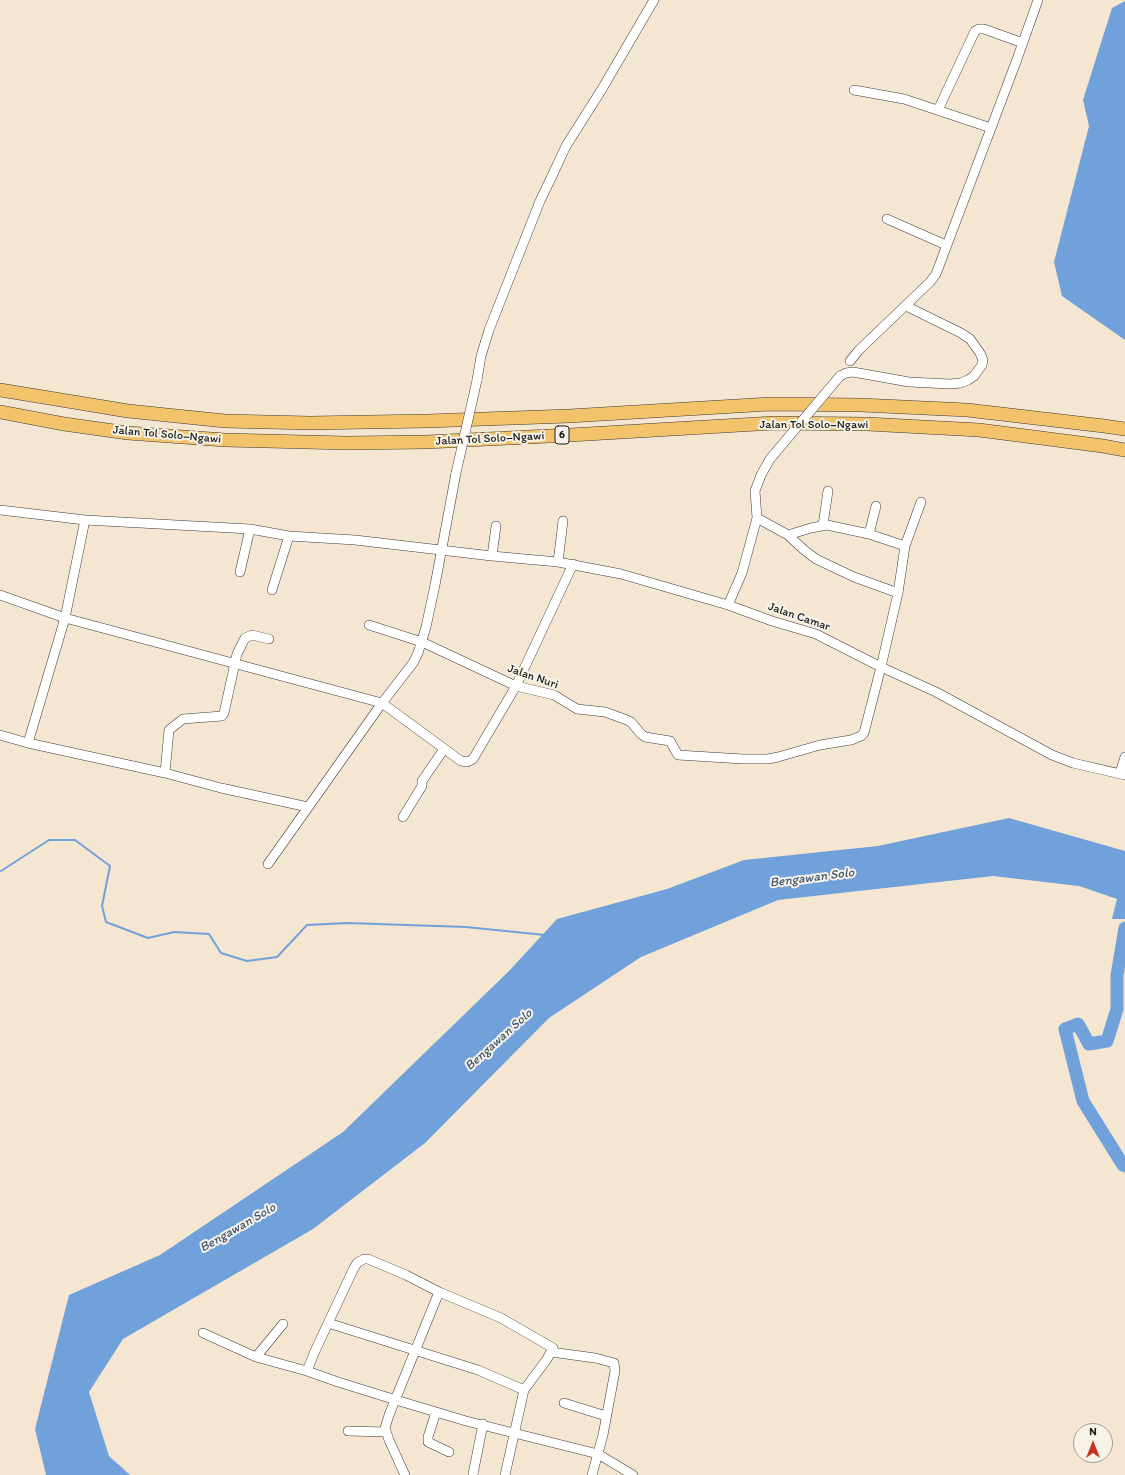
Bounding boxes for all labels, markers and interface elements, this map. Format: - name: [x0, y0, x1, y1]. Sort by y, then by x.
- street label: Jalan Tol Solo–Ngawi: [760, 418, 868, 432]
- street label: Jalan Tol Solo–Ngawi: [112, 423, 222, 447]
- road number: 6: [555, 426, 569, 444]
- street label: Jalan Tol Solo–Ngawi: [435, 429, 545, 449]
- street label: Jalan Camar: [766, 600, 832, 634]
- street label: Jalan Nuri: [506, 662, 560, 692]
- water label: Bengawan Solo: [769, 865, 855, 891]
- water label: Bengawan Solo: [462, 1006, 536, 1074]
- water label: Bengawan Solo: [197, 1200, 279, 1256]
- north arrow: [1073, 1423, 1113, 1463]
- text: N: [1089, 1425, 1097, 1438]

